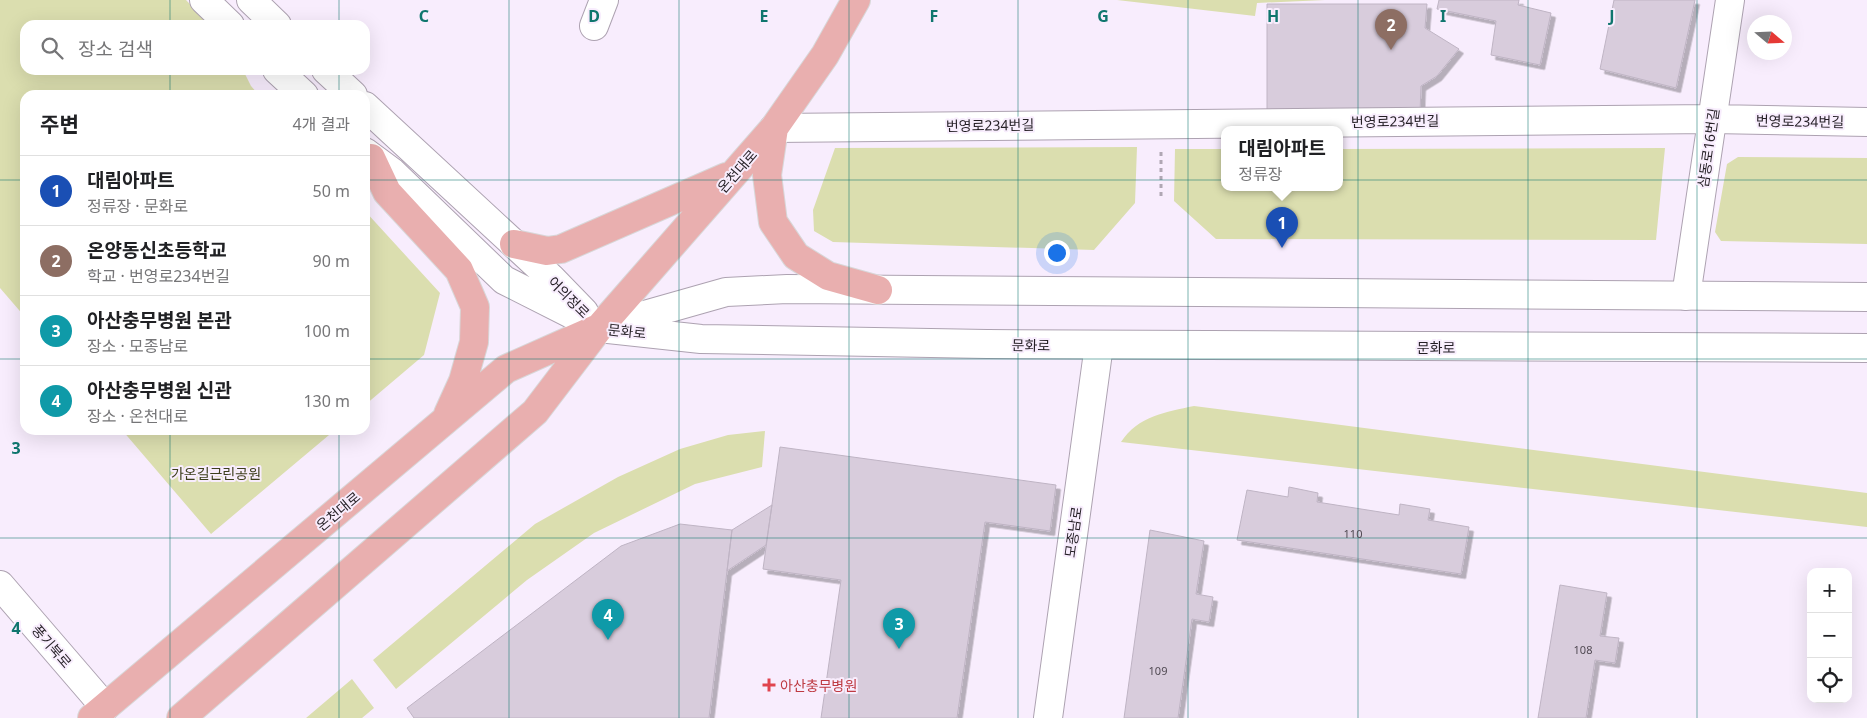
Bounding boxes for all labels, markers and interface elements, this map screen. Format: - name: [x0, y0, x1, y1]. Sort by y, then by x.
- text: C: [419, 5, 429, 27]
- text: D: [588, 5, 600, 27]
- text: E: [760, 5, 769, 27]
- text: F: [930, 5, 938, 27]
- text: G: [1097, 5, 1109, 27]
- text: H: [1267, 5, 1279, 27]
- text: I: [1440, 5, 1446, 27]
- text: J: [1607, 5, 1615, 27]
- pin: 2: [1375, 9, 1407, 50]
- north arrow: [1747, 15, 1792, 60]
- search box: [20, 20, 370, 75]
- icon: search: [38, 34, 66, 62]
- text: 장소 검색: [78, 36, 153, 62]
- street label: 삼동로16번길: [1693, 107, 1723, 189]
- text: 주변: [40, 110, 79, 138]
- street label: 번영로234번길: [1351, 111, 1439, 131]
- street label: 번영로234번길: [1756, 111, 1844, 131]
- text: 4개 결과: [293, 113, 350, 135]
- street label: 번영로234번길: [946, 115, 1034, 135]
- popup: [1221, 126, 1343, 191]
- text: 대림아파트: [1238, 135, 1326, 161]
- street label: 온천대로: [713, 145, 761, 197]
- text: 정류장: [1238, 163, 1282, 185]
- text: 대림아파트: [87, 167, 174, 193]
- text: 1: [51, 180, 61, 202]
- text: 50 m: [313, 180, 350, 202]
- text: 정류장 · 문화로: [87, 195, 188, 217]
- pin: 1: [1266, 207, 1298, 248]
- text: 온양동신초등학교: [87, 237, 227, 263]
- your location: [1044, 240, 1070, 266]
- text: 2: [51, 250, 61, 272]
- text: 90 m: [313, 250, 350, 272]
- text: 학교 · 번영로234번길: [87, 265, 230, 287]
- street label: 어의정로: [544, 272, 594, 322]
- text: 아산충무병원 본관: [87, 307, 232, 333]
- text: 3: [51, 320, 61, 342]
- text: 100 m: [303, 320, 350, 342]
- street label: 문화로: [607, 320, 647, 342]
- text: 장소 · 모종남로: [87, 335, 188, 357]
- street label: 문화로: [1012, 335, 1051, 355]
- street label: 문화로: [1417, 338, 1455, 357]
- text: 아산충무병원 신관: [87, 377, 232, 403]
- text: 4: [51, 390, 61, 412]
- text: 130 m: [303, 390, 350, 412]
- text: 장소 · 온천대로: [87, 405, 188, 427]
- text: 3: [11, 437, 21, 459]
- park label: 가온길근린공원: [171, 464, 261, 483]
- street label: 온천대로: [312, 487, 364, 535]
- street label: 모종남로: [1060, 505, 1086, 559]
- house number: 110: [1344, 526, 1362, 541]
- map controls: [1807, 568, 1852, 703]
- button: +: [1807, 568, 1852, 613]
- pin: 4: [592, 599, 624, 640]
- pin: 3: [883, 608, 915, 649]
- button: −: [1807, 613, 1852, 658]
- text: 4: [11, 617, 21, 639]
- street label: 풍기북로: [28, 620, 76, 672]
- house number: 108: [1574, 642, 1592, 657]
- button: locate: [1807, 658, 1852, 703]
- house number: 109: [1149, 663, 1167, 678]
- place label: 아산충무병원: [780, 676, 857, 695]
- marker: 아산충무병원: [762, 678, 776, 692]

